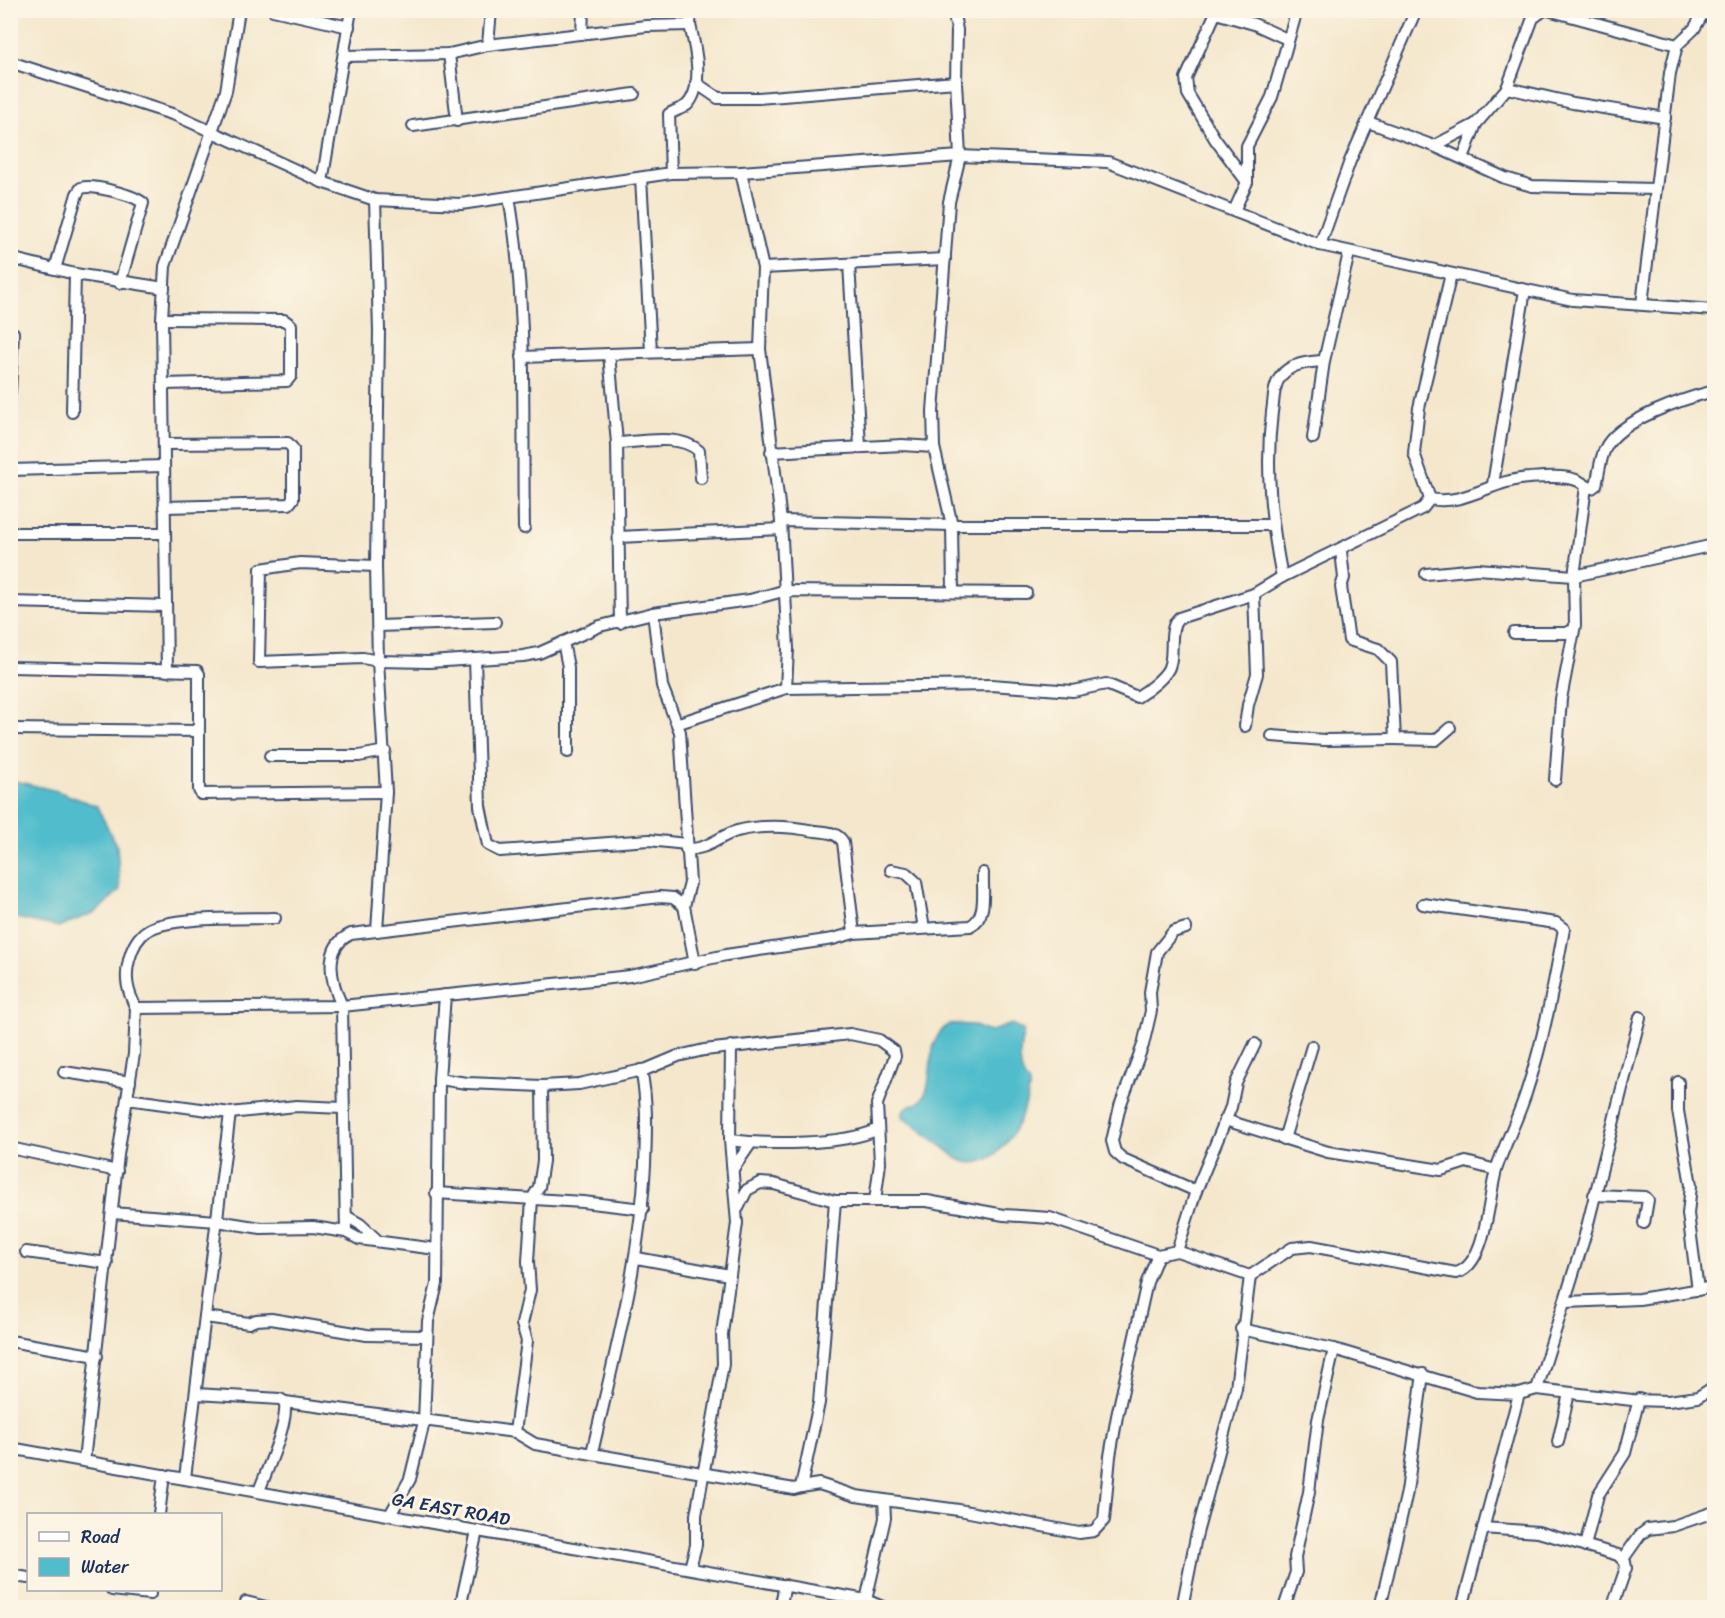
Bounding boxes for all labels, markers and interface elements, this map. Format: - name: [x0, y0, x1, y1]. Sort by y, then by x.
- street label: GA EAST ROAD: [389, 1483, 513, 1535]
- legend: [27, 1513, 222, 1591]
- text: Road: [81, 1521, 121, 1553]
- text: Water: [81, 1551, 130, 1583]

